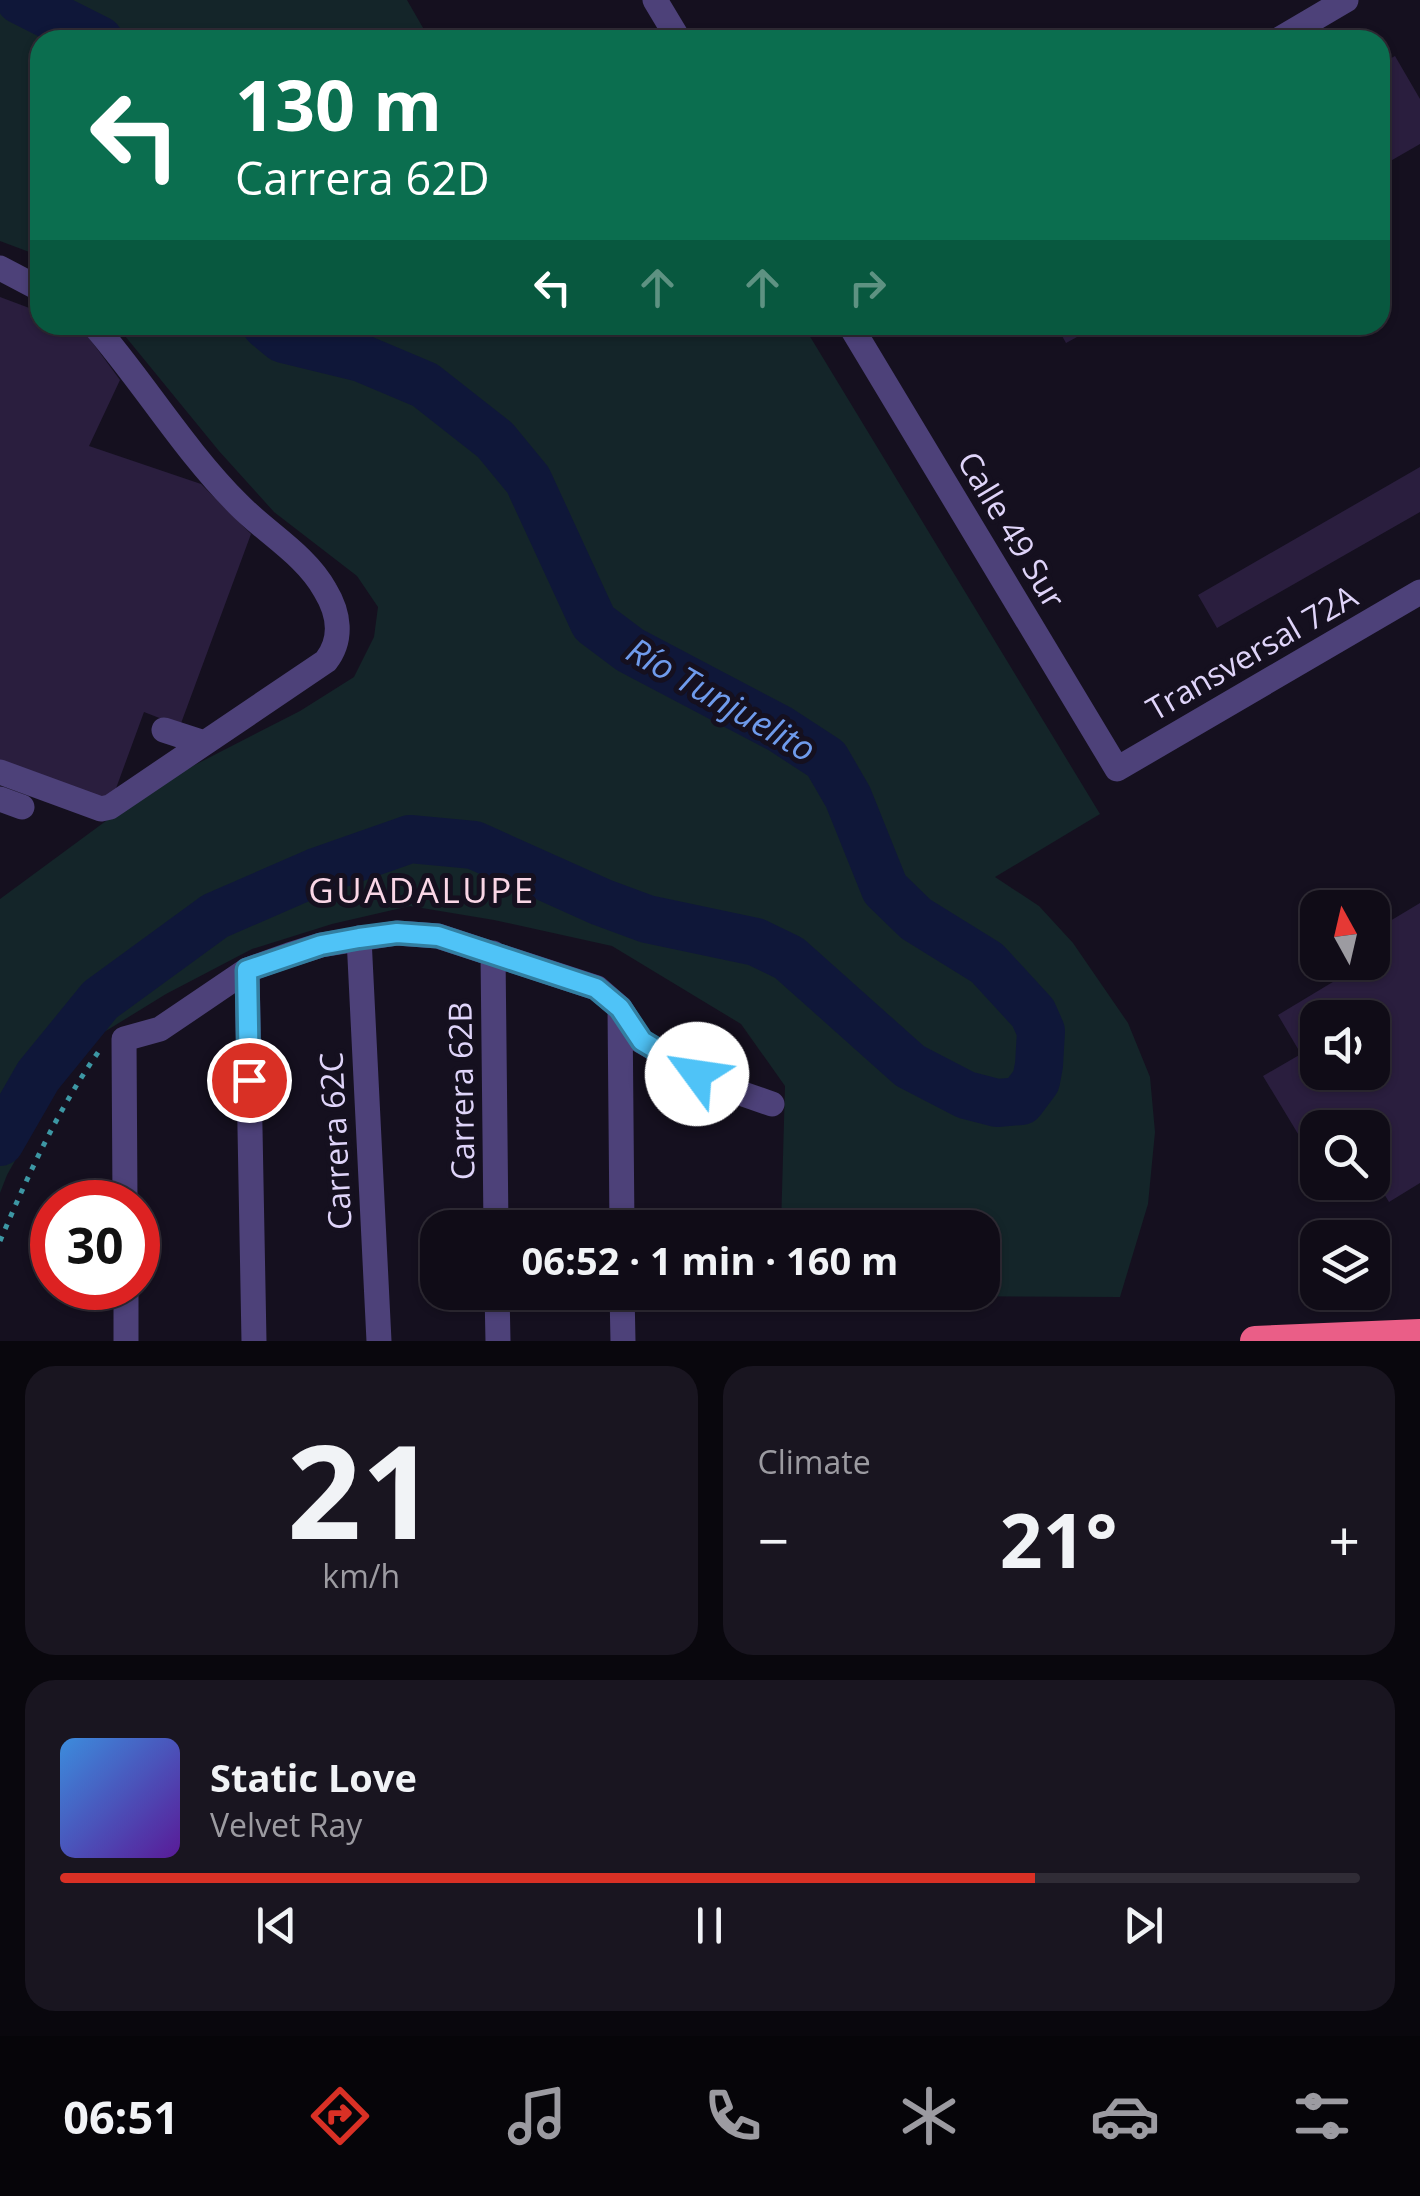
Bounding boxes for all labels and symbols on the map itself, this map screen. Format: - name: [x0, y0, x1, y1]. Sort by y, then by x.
- street label: Calle 49 Sur: [949, 443, 1076, 616]
- street label: Transversal 72A: [1138, 574, 1365, 729]
- water label: Río Tunjuelito: [619, 626, 825, 772]
- district label: GUADALUPE: [308, 866, 536, 913]
- north arrow: [1300, 890, 1390, 980]
- street label: Carrera 62B: [437, 1001, 484, 1181]
- position arrow: [645, 1022, 749, 1126]
- pin: [207, 1038, 292, 1123]
- street label: Carrera 62C: [308, 1051, 361, 1231]
- speed limit sign: 30: [30, 1180, 160, 1310]

